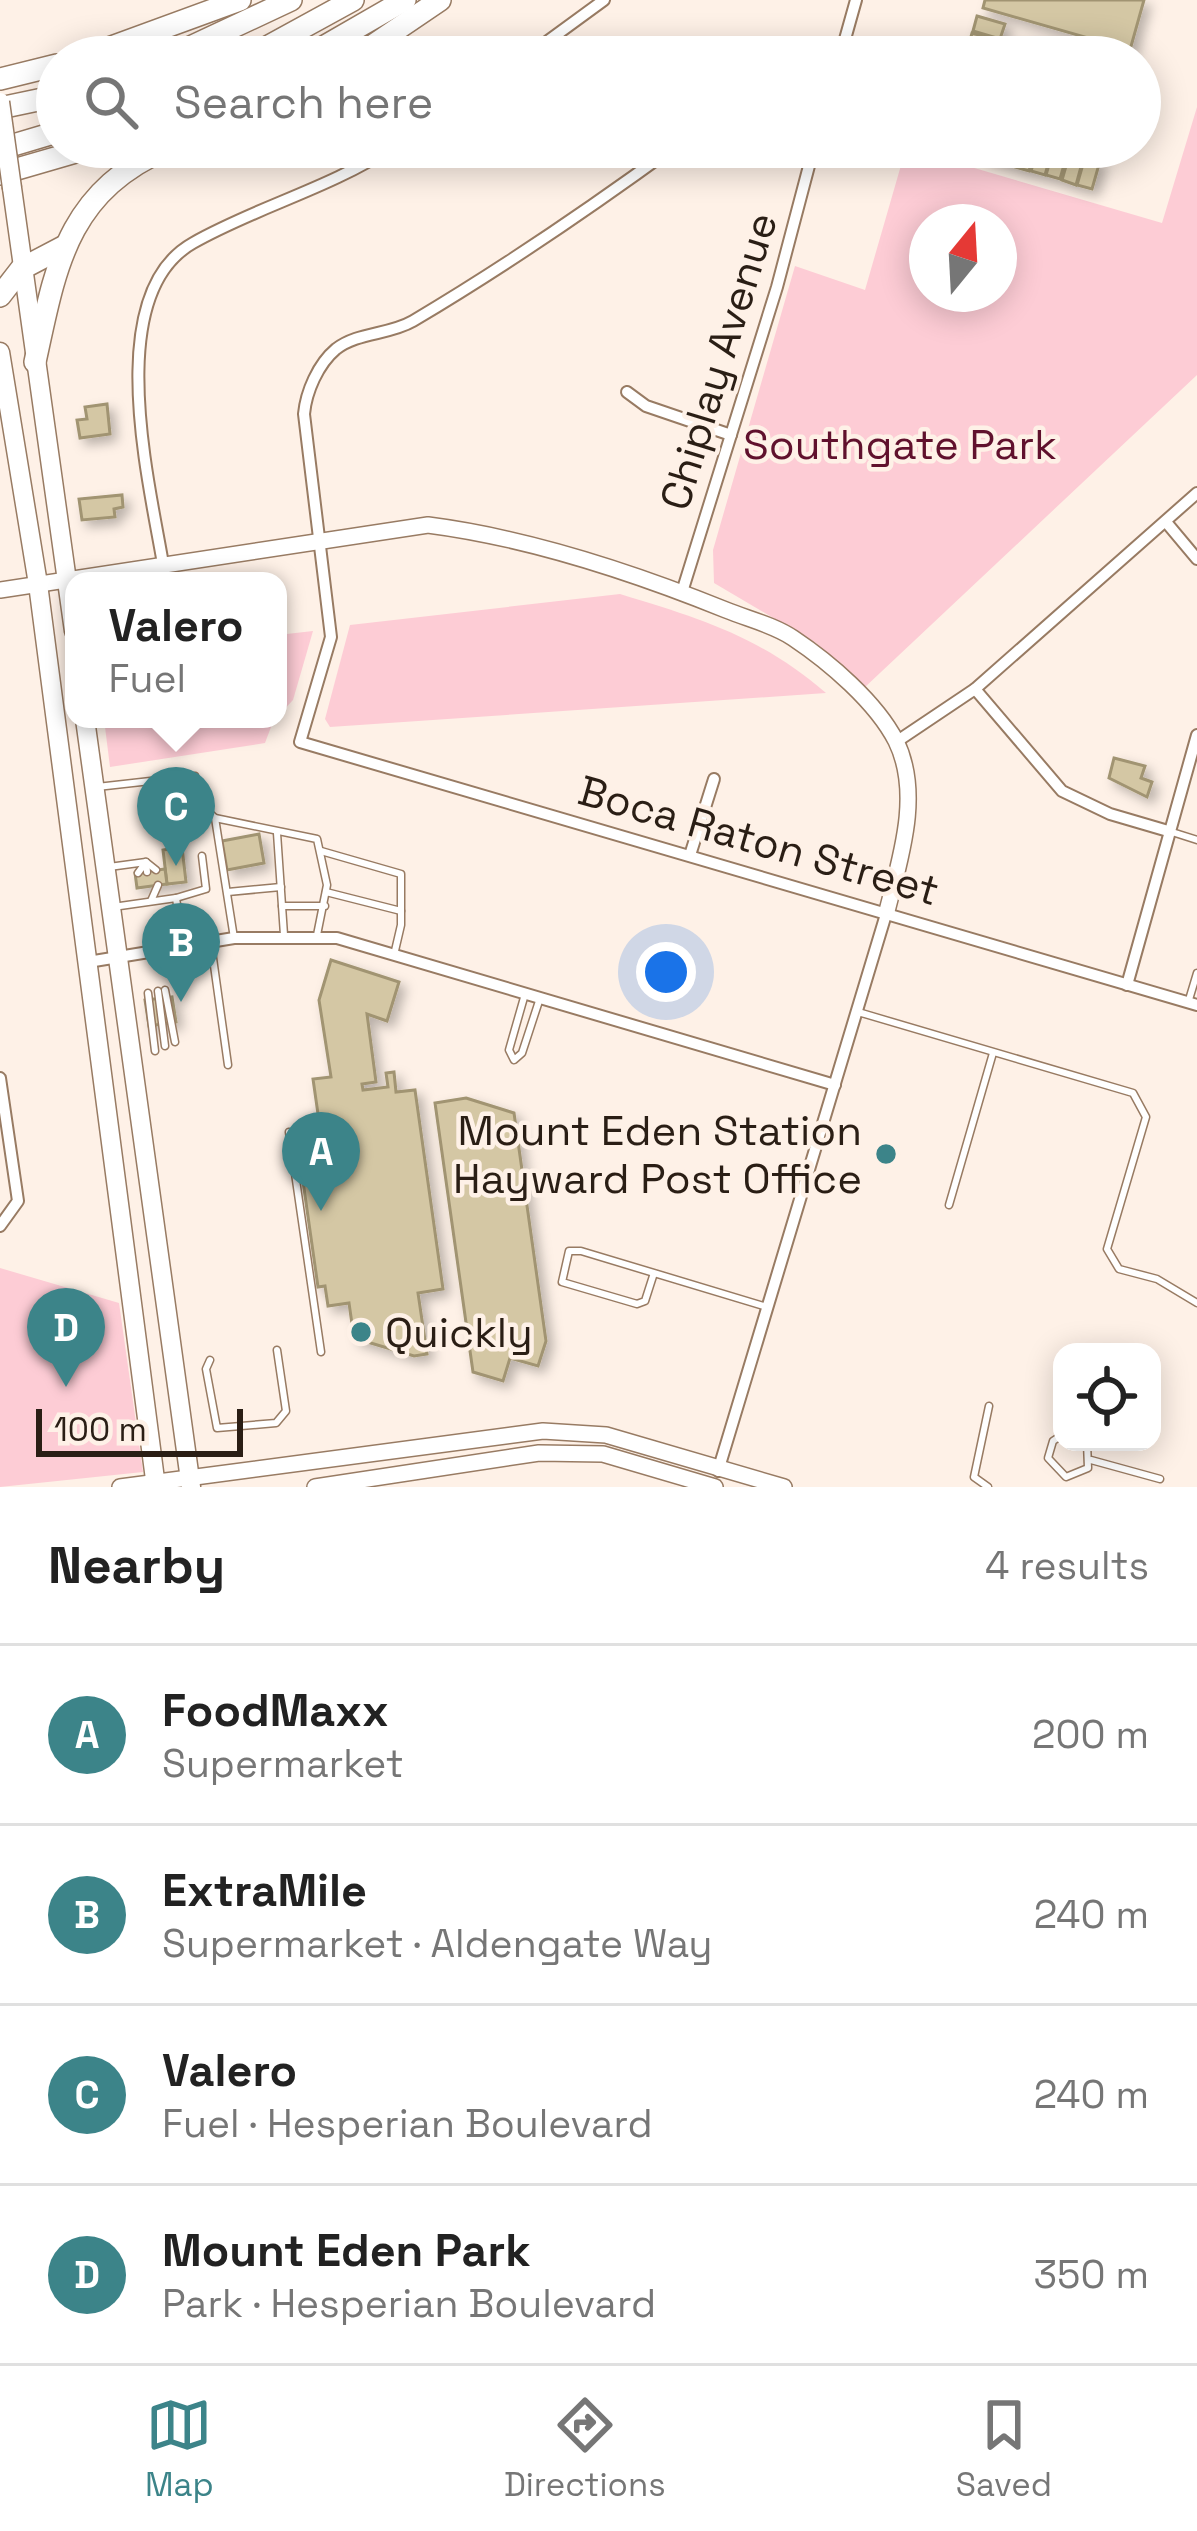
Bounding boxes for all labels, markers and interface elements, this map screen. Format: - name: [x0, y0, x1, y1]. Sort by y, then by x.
- search box: [36, 36, 1161, 168]
- icon: search: [78, 69, 144, 135]
- text: Search here: [174, 74, 433, 131]
- north arrow: [909, 204, 1017, 312]
- street label: Chiplay Avenue: [648, 206, 789, 516]
- park label: Southgate Park: [743, 418, 1057, 471]
- popup: [65, 572, 287, 728]
- text: Valero: [109, 597, 243, 654]
- text: Fuel: [109, 654, 186, 703]
- street label: Boca Raton Street: [573, 764, 945, 917]
- pin: C: [137, 767, 215, 866]
- pin: B: [142, 903, 220, 1002]
- your location: [636, 942, 696, 1002]
- place label: Mount Eden Station Hayward Post Office: [453, 1104, 862, 1205]
- pin: A: [282, 1112, 360, 1211]
- marker: Mount Eden Station Hayward Post Office: [873, 1141, 899, 1167]
- pin: D: [27, 1288, 105, 1387]
- place label: Quickly: [385, 1306, 533, 1359]
- marker: Quickly: [348, 1319, 374, 1345]
- map controls: [1053, 1343, 1161, 1451]
- button: locate: [1053, 1343, 1161, 1451]
- scale bar: [36, 1403, 243, 1456]
- text: 100 m: [54, 1409, 147, 1451]
- text: Nearby: [48, 1533, 225, 1598]
- text: 4 results: [985, 1541, 1149, 1590]
- text: FoodMaxx: [162, 1682, 389, 1739]
- text: A: [75, 1710, 99, 1759]
- text: 200 m: [1032, 1710, 1149, 1759]
- text: Supermarket: [162, 1739, 404, 1788]
- text: ExtraMile: [162, 1862, 367, 1919]
- text: B: [74, 1890, 100, 1939]
- text: 240 m: [1034, 1890, 1149, 1939]
- text: Supermarket · Aldengate Way: [162, 1919, 712, 1968]
- text: Valero: [162, 2042, 297, 2099]
- text: C: [74, 2070, 100, 2119]
- text: 240 m: [1034, 2070, 1149, 2119]
- text: Fuel · Hesperian Boulevard: [162, 2099, 653, 2148]
- text: Mount Eden Park: [162, 2222, 531, 2279]
- text: D: [74, 2250, 100, 2299]
- text: 350 m: [1034, 2250, 1149, 2299]
- text: Park · Hesperian Boulevard: [162, 2279, 656, 2328]
- tab: Map: [145, 2392, 214, 2506]
- tab: Directions: [504, 2392, 666, 2506]
- tab: Saved: [956, 2392, 1052, 2506]

